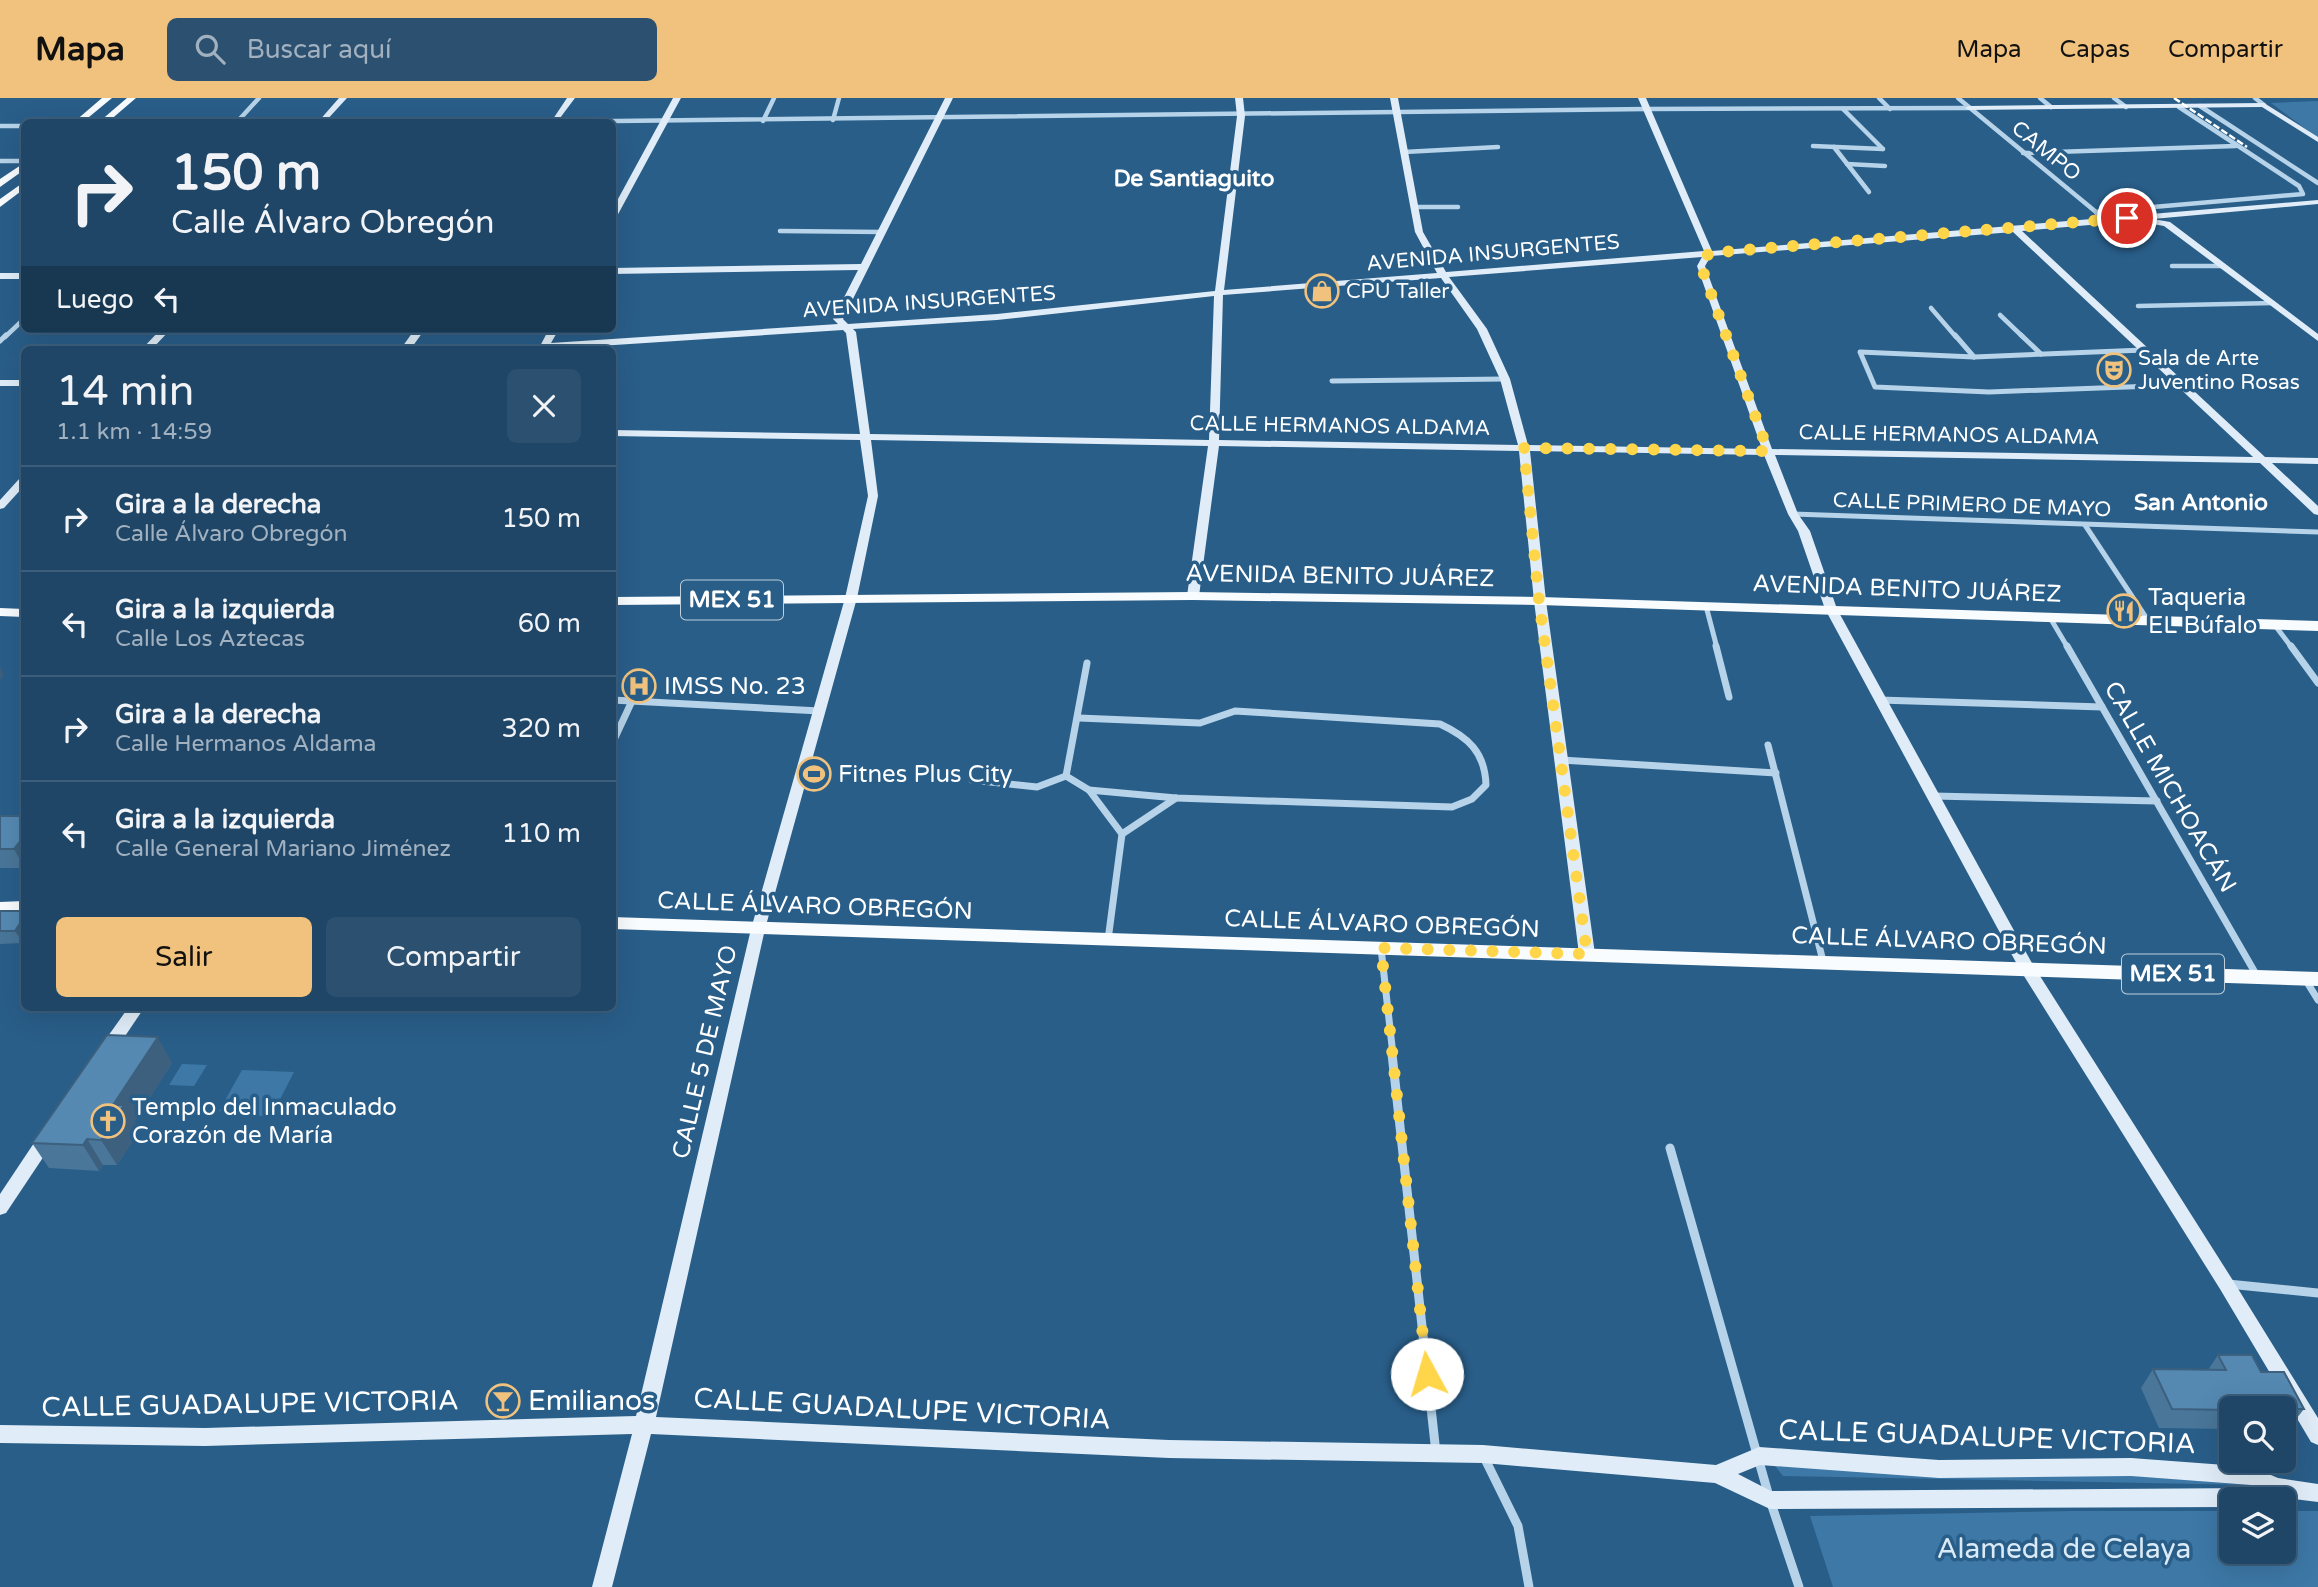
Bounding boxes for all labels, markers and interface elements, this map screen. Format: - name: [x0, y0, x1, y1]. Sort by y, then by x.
- search box: [167, 18, 657, 81]
- text: Mapa: [35, 30, 125, 69]
- icon: search: [191, 30, 229, 68]
- text: Buscar aquí: [247, 34, 391, 65]
- text: Mapa: [1956, 35, 2022, 64]
- text: Capas: [2060, 35, 2130, 64]
- text: Compartir: [2168, 35, 2283, 64]
- street label: CAMPO: [2006, 116, 2086, 186]
- text: 150 m: [171, 144, 321, 203]
- icon: right: [56, 147, 147, 238]
- district label: De Santiaguito: [1114, 165, 1274, 193]
- pin: [2097, 188, 2157, 248]
- icon: arrive: [2108, 199, 2146, 237]
- text: Calle Álvaro Obregón: [171, 204, 494, 242]
- street label: AVENIDA INSURGENTES: [1365, 229, 1621, 277]
- shop icon: CPU Taller: [1303, 272, 1341, 310]
- place label: CPU Taller: [1346, 279, 1449, 304]
- icon: left: [148, 280, 186, 318]
- street label: AVENIDA INSURGENTES: [801, 281, 1057, 323]
- text: Luego: [56, 284, 134, 315]
- place label: Sala de Arte Juventino Rosas: [2138, 346, 2300, 395]
- theatre icon: Sala de Arte Juventino Rosas: [2095, 351, 2133, 389]
- text: 14 min: [56, 366, 194, 417]
- button: close: [507, 369, 581, 443]
- street label: CALLE HERMANOS ALDAMA: [1189, 411, 1491, 441]
- text: 1.1 km · 14:59: [56, 418, 212, 446]
- street label: CALLE HERMANOS ALDAMA: [1798, 420, 2100, 450]
- street label: CALLE PRIMERO DE MAYO: [1832, 488, 2112, 522]
- text: Gira a la derecha: [115, 489, 321, 520]
- district label: San Antonio: [2134, 489, 2268, 517]
- icon: right: [56, 500, 94, 538]
- text: 150 m: [501, 503, 581, 534]
- text: Calle Álvaro Obregón: [115, 520, 347, 548]
- street label: AVENIDA BENITO JUÁREZ: [1185, 558, 1495, 593]
- street label: AVENIDA BENITO JUÁREZ: [1752, 568, 2062, 609]
- road number: MEX 51: [681, 580, 783, 620]
- place label: Taqueria EL Búfalo: [2148, 583, 2257, 640]
- restaurant icon: Taqueria EL Búfalo: [2105, 592, 2143, 630]
- text: Gira a la izquierda: [115, 594, 335, 625]
- icon: left: [56, 605, 94, 643]
- text: 60 m: [518, 608, 581, 639]
- text: Calle Los Aztecas: [115, 625, 305, 653]
- hospital icon: IMSS No. 23: [620, 667, 658, 705]
- place label: IMSS No. 23: [664, 672, 806, 701]
- street label: CALLE MICHOACÁN: [2098, 676, 2243, 898]
- text: Gira a la derecha: [115, 699, 321, 730]
- icon: right: [56, 710, 94, 748]
- text: 320 m: [501, 713, 581, 744]
- text: Calle Hermanos Aldama: [115, 730, 377, 758]
- sports icon: Fitnes Plus City: [795, 755, 833, 793]
- place label: Fitnes Plus City: [838, 760, 1012, 789]
- text: Gira a la izquierda: [115, 804, 335, 835]
- icon: left: [56, 815, 94, 853]
- text: 110 m: [501, 818, 581, 849]
- text: Calle General Mariano Jiménez: [115, 835, 451, 863]
- street label: CALLE ÁLVARO OBREGÓN: [657, 885, 973, 926]
- street label: CALLE ÁLVARO OBREGÓN: [1224, 903, 1540, 944]
- button: Salir: [56, 917, 312, 997]
- button: Compartir: [326, 917, 581, 997]
- street label: CALLE ÁLVARO OBREGÓN: [1791, 920, 2107, 961]
- street label: CALLE 5 DE MAYO: [666, 942, 744, 1162]
- road number: MEX 51: [2122, 954, 2224, 994]
- place label: Templo del Inmaculado Corazón de María: [132, 1093, 397, 1150]
- church icon: Templo del Inmaculado Corazón de María: [89, 1102, 127, 1140]
- position arrow: [1390, 1337, 1464, 1411]
- street label: CALLE GUADALUPE VICTORIA: [693, 1381, 1111, 1437]
- bar icon: Emilianos: [484, 1382, 522, 1420]
- street label: CALLE GUADALUPE VICTORIA: [41, 1383, 459, 1425]
- place label: Emilianos: [528, 1384, 656, 1418]
- map controls: [2219, 1396, 2296, 1564]
- button: search: [2219, 1396, 2296, 1473]
- street label: CALLE GUADALUPE VICTORIA: [1778, 1413, 2196, 1461]
- button: layers: [2219, 1487, 2296, 1564]
- park label: Alameda de Celaya: [1937, 1532, 2191, 1566]

